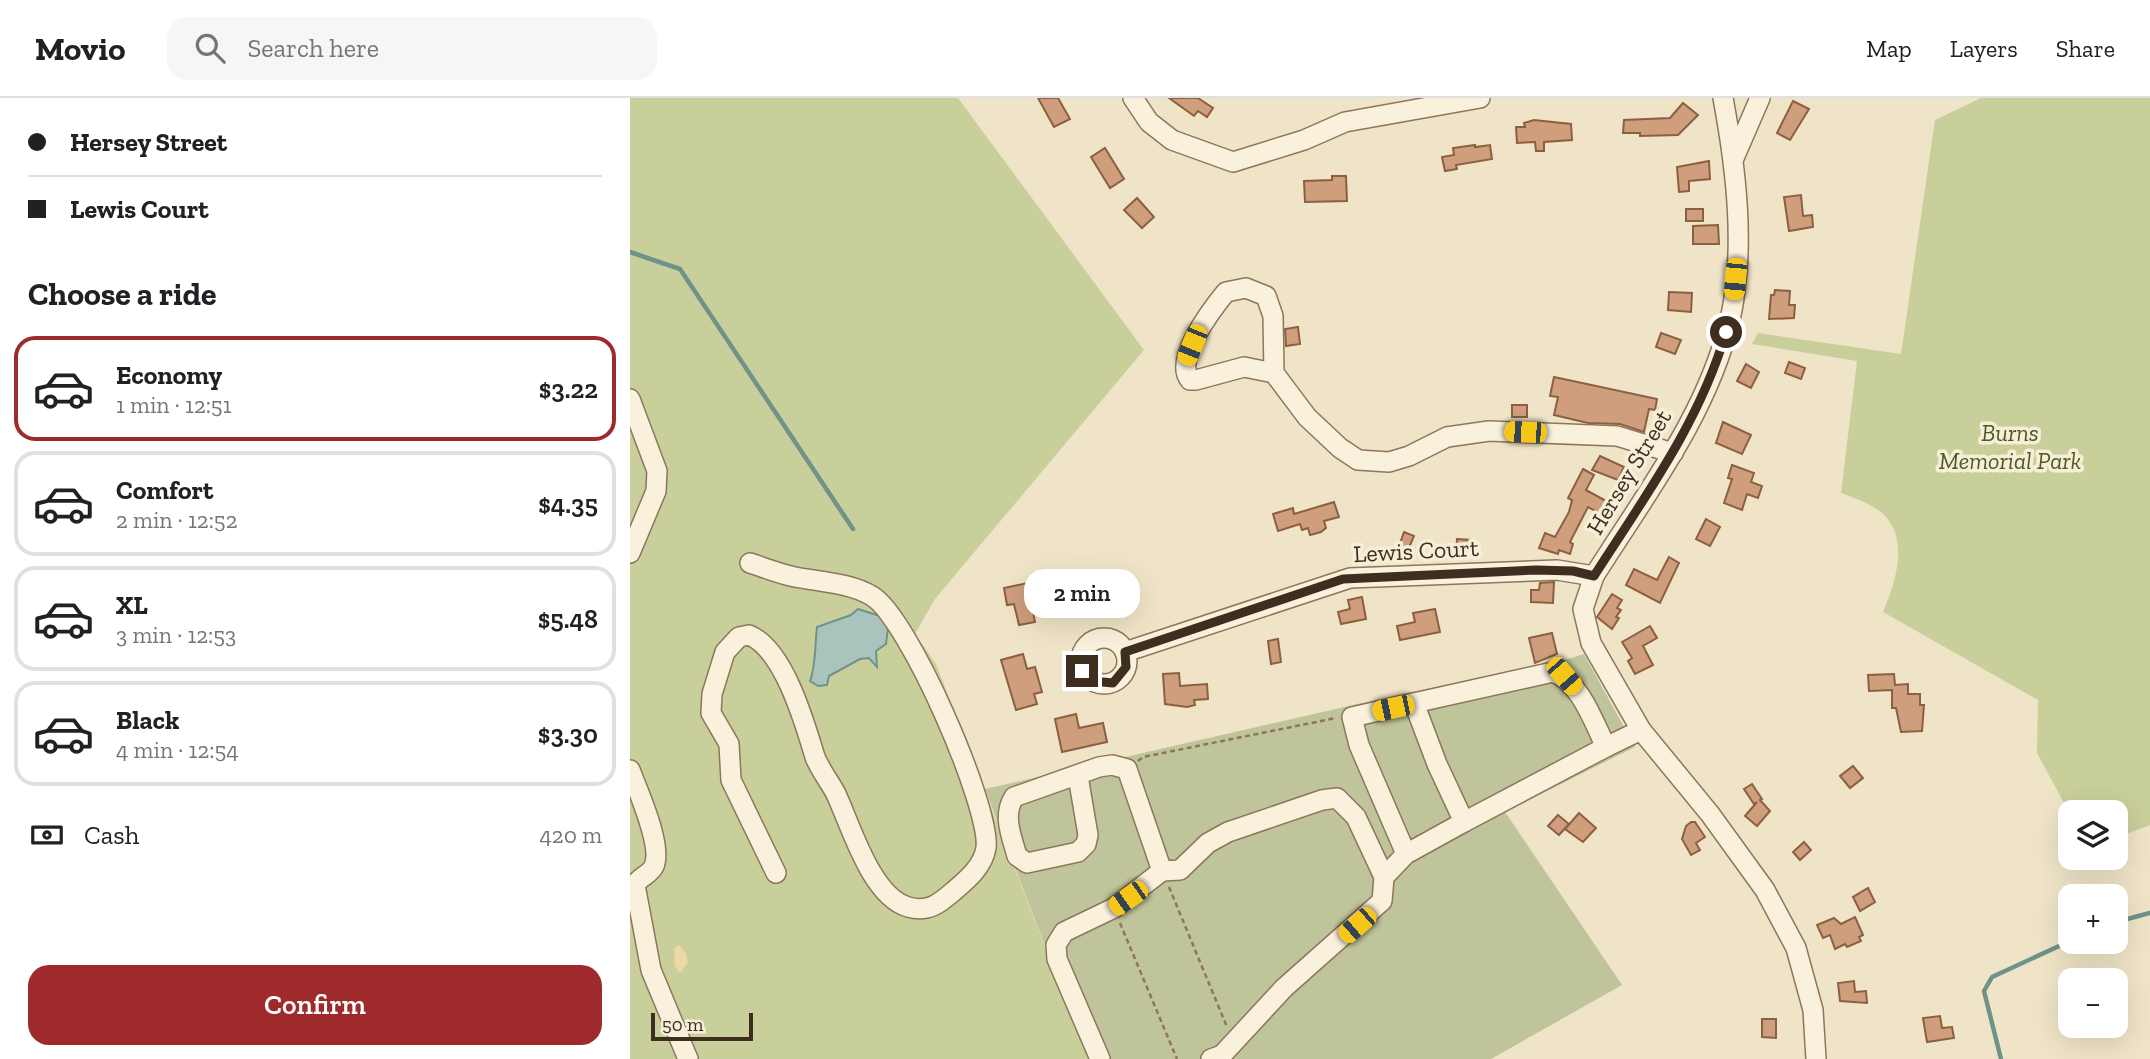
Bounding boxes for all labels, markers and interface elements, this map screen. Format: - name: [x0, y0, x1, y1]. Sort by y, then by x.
- search box: [167, 17, 657, 80]
- text: Movio: [35, 29, 125, 68]
- icon: search: [191, 29, 229, 67]
- text: Search here: [247, 32, 379, 64]
- text: Map: [1866, 34, 1912, 63]
- text: Layers: [1950, 34, 2018, 63]
- text: Share: [2056, 34, 2115, 63]
- text: Hersey Street: [70, 126, 227, 158]
- text: Lewis Court: [70, 193, 208, 225]
- car: [1723, 257, 1748, 301]
- text: Choose a ride: [28, 275, 216, 313]
- route start: [1710, 316, 1742, 348]
- car: [1175, 322, 1210, 368]
- icon: car: [32, 357, 95, 420]
- text: Economy: [116, 359, 222, 391]
- text: $3.22: [539, 373, 598, 405]
- text: 1 min · 12:51: [116, 391, 232, 419]
- street label: Hersey Street: [1580, 404, 1677, 540]
- park label: Burns Memorial Park: [1939, 418, 2082, 475]
- car: [1504, 421, 1547, 443]
- icon: car: [32, 472, 95, 535]
- text: Comfort: [116, 474, 213, 506]
- text: $4.35: [538, 488, 598, 520]
- text: 2 min · 12:52: [116, 506, 238, 534]
- street label: Lewis Court: [1353, 533, 1479, 568]
- callout: 2 min: [1024, 570, 1140, 618]
- text: 2 min: [1053, 579, 1111, 607]
- icon: car: [32, 587, 95, 650]
- text: XL: [116, 589, 148, 621]
- text: $5.48: [538, 603, 598, 635]
- text: 3 min · 12:53: [116, 621, 236, 649]
- car: [1543, 653, 1586, 699]
- route end: [1066, 655, 1098, 687]
- car: [1371, 693, 1416, 723]
- icon: car: [32, 702, 95, 765]
- text: Black: [116, 704, 179, 736]
- text: $3.30: [538, 718, 598, 750]
- text: 4 min · 12:54: [116, 736, 239, 764]
- map controls: [2058, 800, 2128, 1038]
- button: layers: [2058, 800, 2128, 870]
- icon: cash: [28, 816, 66, 854]
- text: Cash: [84, 819, 139, 851]
- text: 420 m: [539, 821, 602, 849]
- car: [1105, 877, 1152, 919]
- button: +: [2058, 884, 2128, 954]
- car: [1335, 903, 1380, 947]
- button: Confirm: [28, 965, 602, 1045]
- button: −: [2058, 968, 2128, 1038]
- scale bar: [651, 1010, 752, 1042]
- text: 50 m: [662, 1013, 703, 1036]

